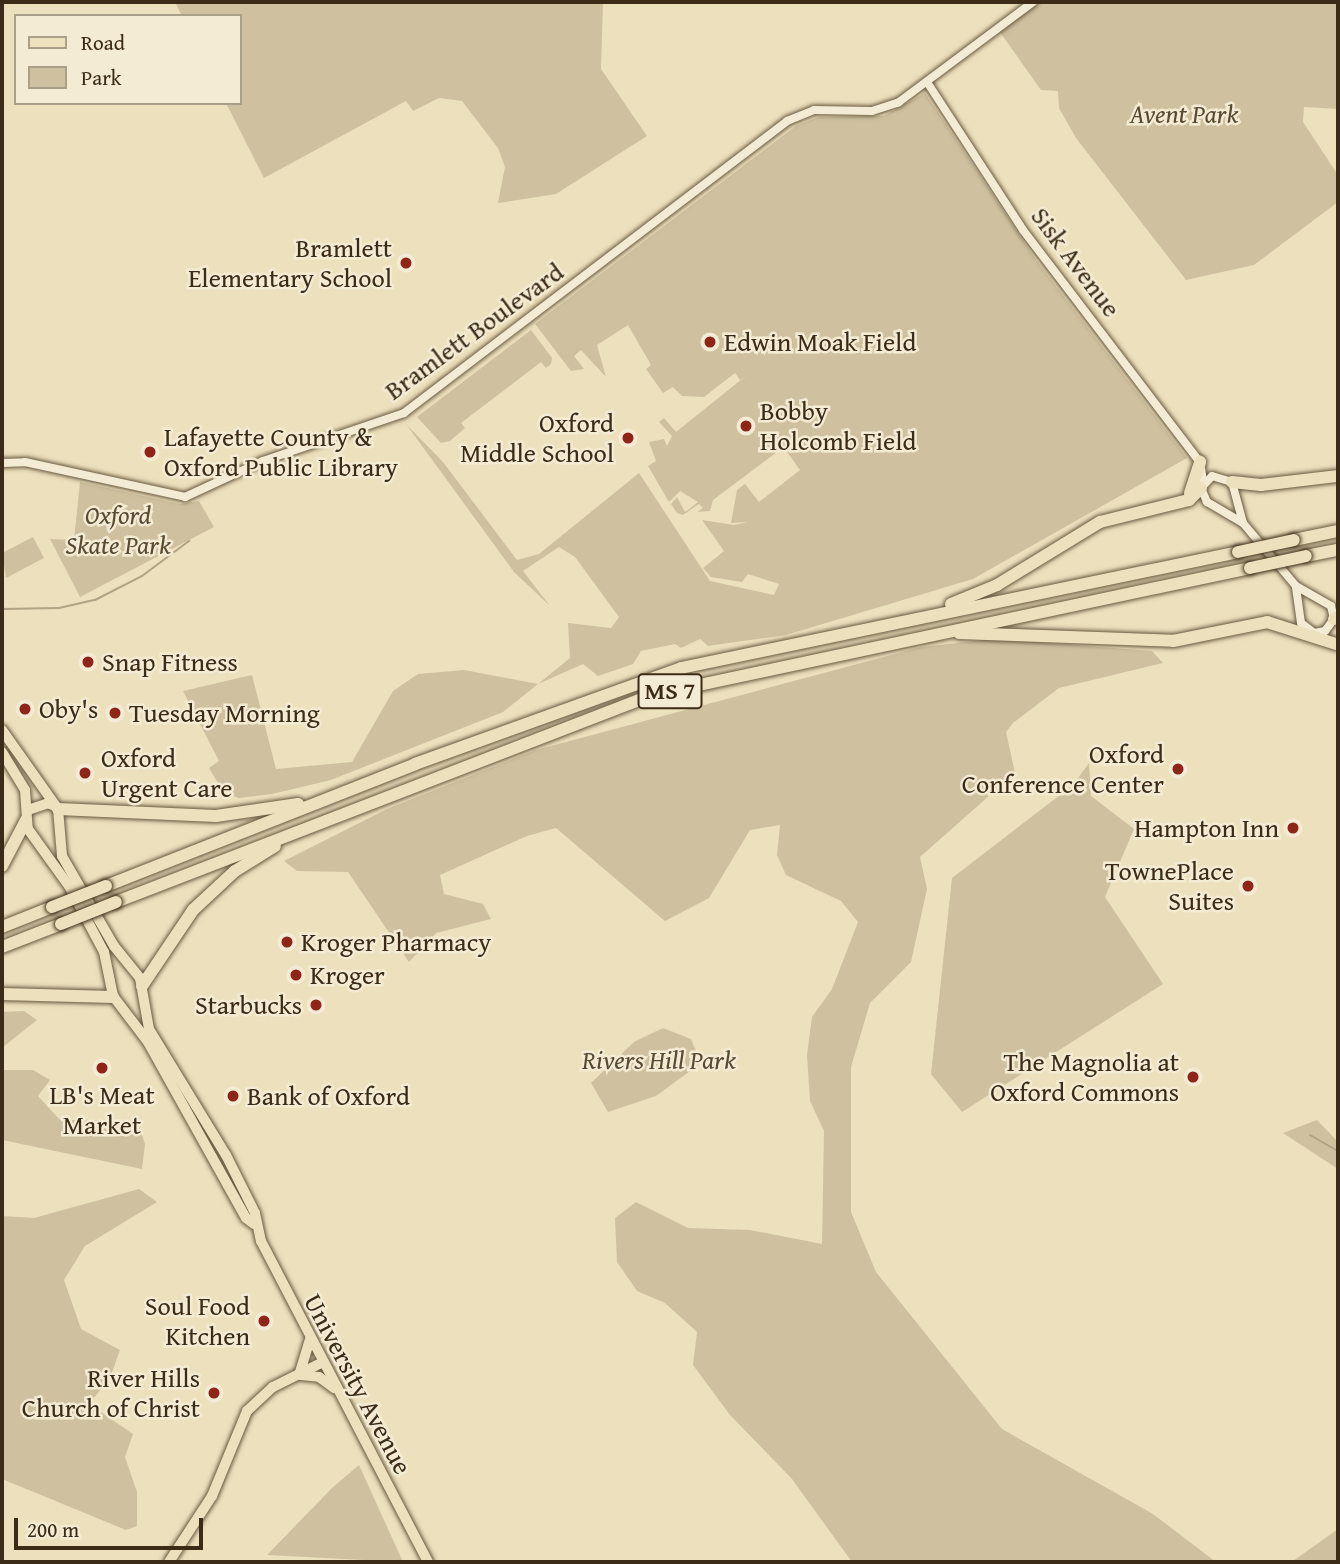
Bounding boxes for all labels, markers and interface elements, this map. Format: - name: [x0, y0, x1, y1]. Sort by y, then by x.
- legend: [14, 14, 242, 105]
- text: Road: [81, 27, 125, 58]
- text: Park: [81, 62, 122, 93]
- park label: Avent Park: [1130, 98, 1238, 130]
- street label: Sisk Avenue: [1025, 201, 1127, 323]
- place label: Bramlett Elementary School: [188, 232, 392, 294]
- marker: Bramlett Elementary School: [398, 255, 414, 271]
- street label: Bramlett Boulevard: [379, 256, 569, 406]
- place label: Edwin Moak Field: [724, 326, 916, 358]
- marker: Edwin Moak Field: [702, 334, 718, 350]
- place label: Bobby Holcomb Field: [760, 395, 916, 457]
- place label: Oxford Middle School: [460, 407, 614, 468]
- marker: Bobby Holcomb Field: [738, 418, 754, 434]
- place label: Lafayette County & Oxford Public Library: [164, 421, 398, 482]
- marker: Oxford Middle School: [620, 430, 636, 446]
- marker: Lafayette County & Oxford Public Library: [142, 444, 158, 460]
- park label: Oxford Skate Park: [65, 499, 171, 560]
- place label: Snap Fitness: [102, 646, 238, 678]
- marker: Snap Fitness: [80, 654, 96, 670]
- road number: MS 7: [637, 670, 703, 712]
- place label: Oby's: [39, 693, 98, 725]
- place label: Tuesday Morning: [129, 697, 320, 729]
- marker: Oby's: [17, 701, 33, 717]
- marker: Tuesday Morning: [107, 705, 123, 721]
- place label: Oxford Conference Center: [962, 738, 1164, 800]
- place label: Oxford Urgent Care: [101, 742, 232, 804]
- marker: Oxford Conference Center: [1170, 761, 1186, 777]
- marker: Oxford Urgent Care: [75, 763, 95, 783]
- place label: Hampton Inn: [1134, 812, 1279, 844]
- marker: Hampton Inn: [1285, 820, 1301, 836]
- place label: TownePlace Suites: [1105, 855, 1234, 917]
- marker: TownePlace Suites: [1240, 878, 1256, 894]
- place label: Kroger Pharmacy: [301, 926, 491, 958]
- marker: Kroger Pharmacy: [279, 934, 295, 950]
- place label: Kroger: [310, 959, 385, 991]
- marker: Kroger: [288, 967, 304, 983]
- place label: Starbucks: [195, 989, 302, 1021]
- marker: Starbucks: [308, 997, 324, 1013]
- park label: Rivers Hill Park: [582, 1044, 736, 1076]
- place label: The Magnolia at Oxford Commons: [990, 1046, 1179, 1108]
- marker: LB's Meat Market: [94, 1060, 110, 1076]
- marker: The Magnolia at Oxford Commons: [1185, 1069, 1201, 1085]
- place label: LB's Meat Market: [49, 1079, 155, 1140]
- place label: Bank of Oxford: [247, 1080, 410, 1112]
- marker: Bank of Oxford: [225, 1088, 241, 1104]
- street label: University Avenue: [297, 1289, 419, 1479]
- place label: Soul Food Kitchen: [145, 1290, 250, 1352]
- marker: Soul Food Kitchen: [256, 1313, 272, 1329]
- place label: River Hills Church of Christ: [22, 1362, 200, 1424]
- marker: River Hills Church of Christ: [206, 1385, 222, 1401]
- scale bar: [18, 1504, 206, 1548]
- text: 200 m: [27, 1514, 79, 1545]

